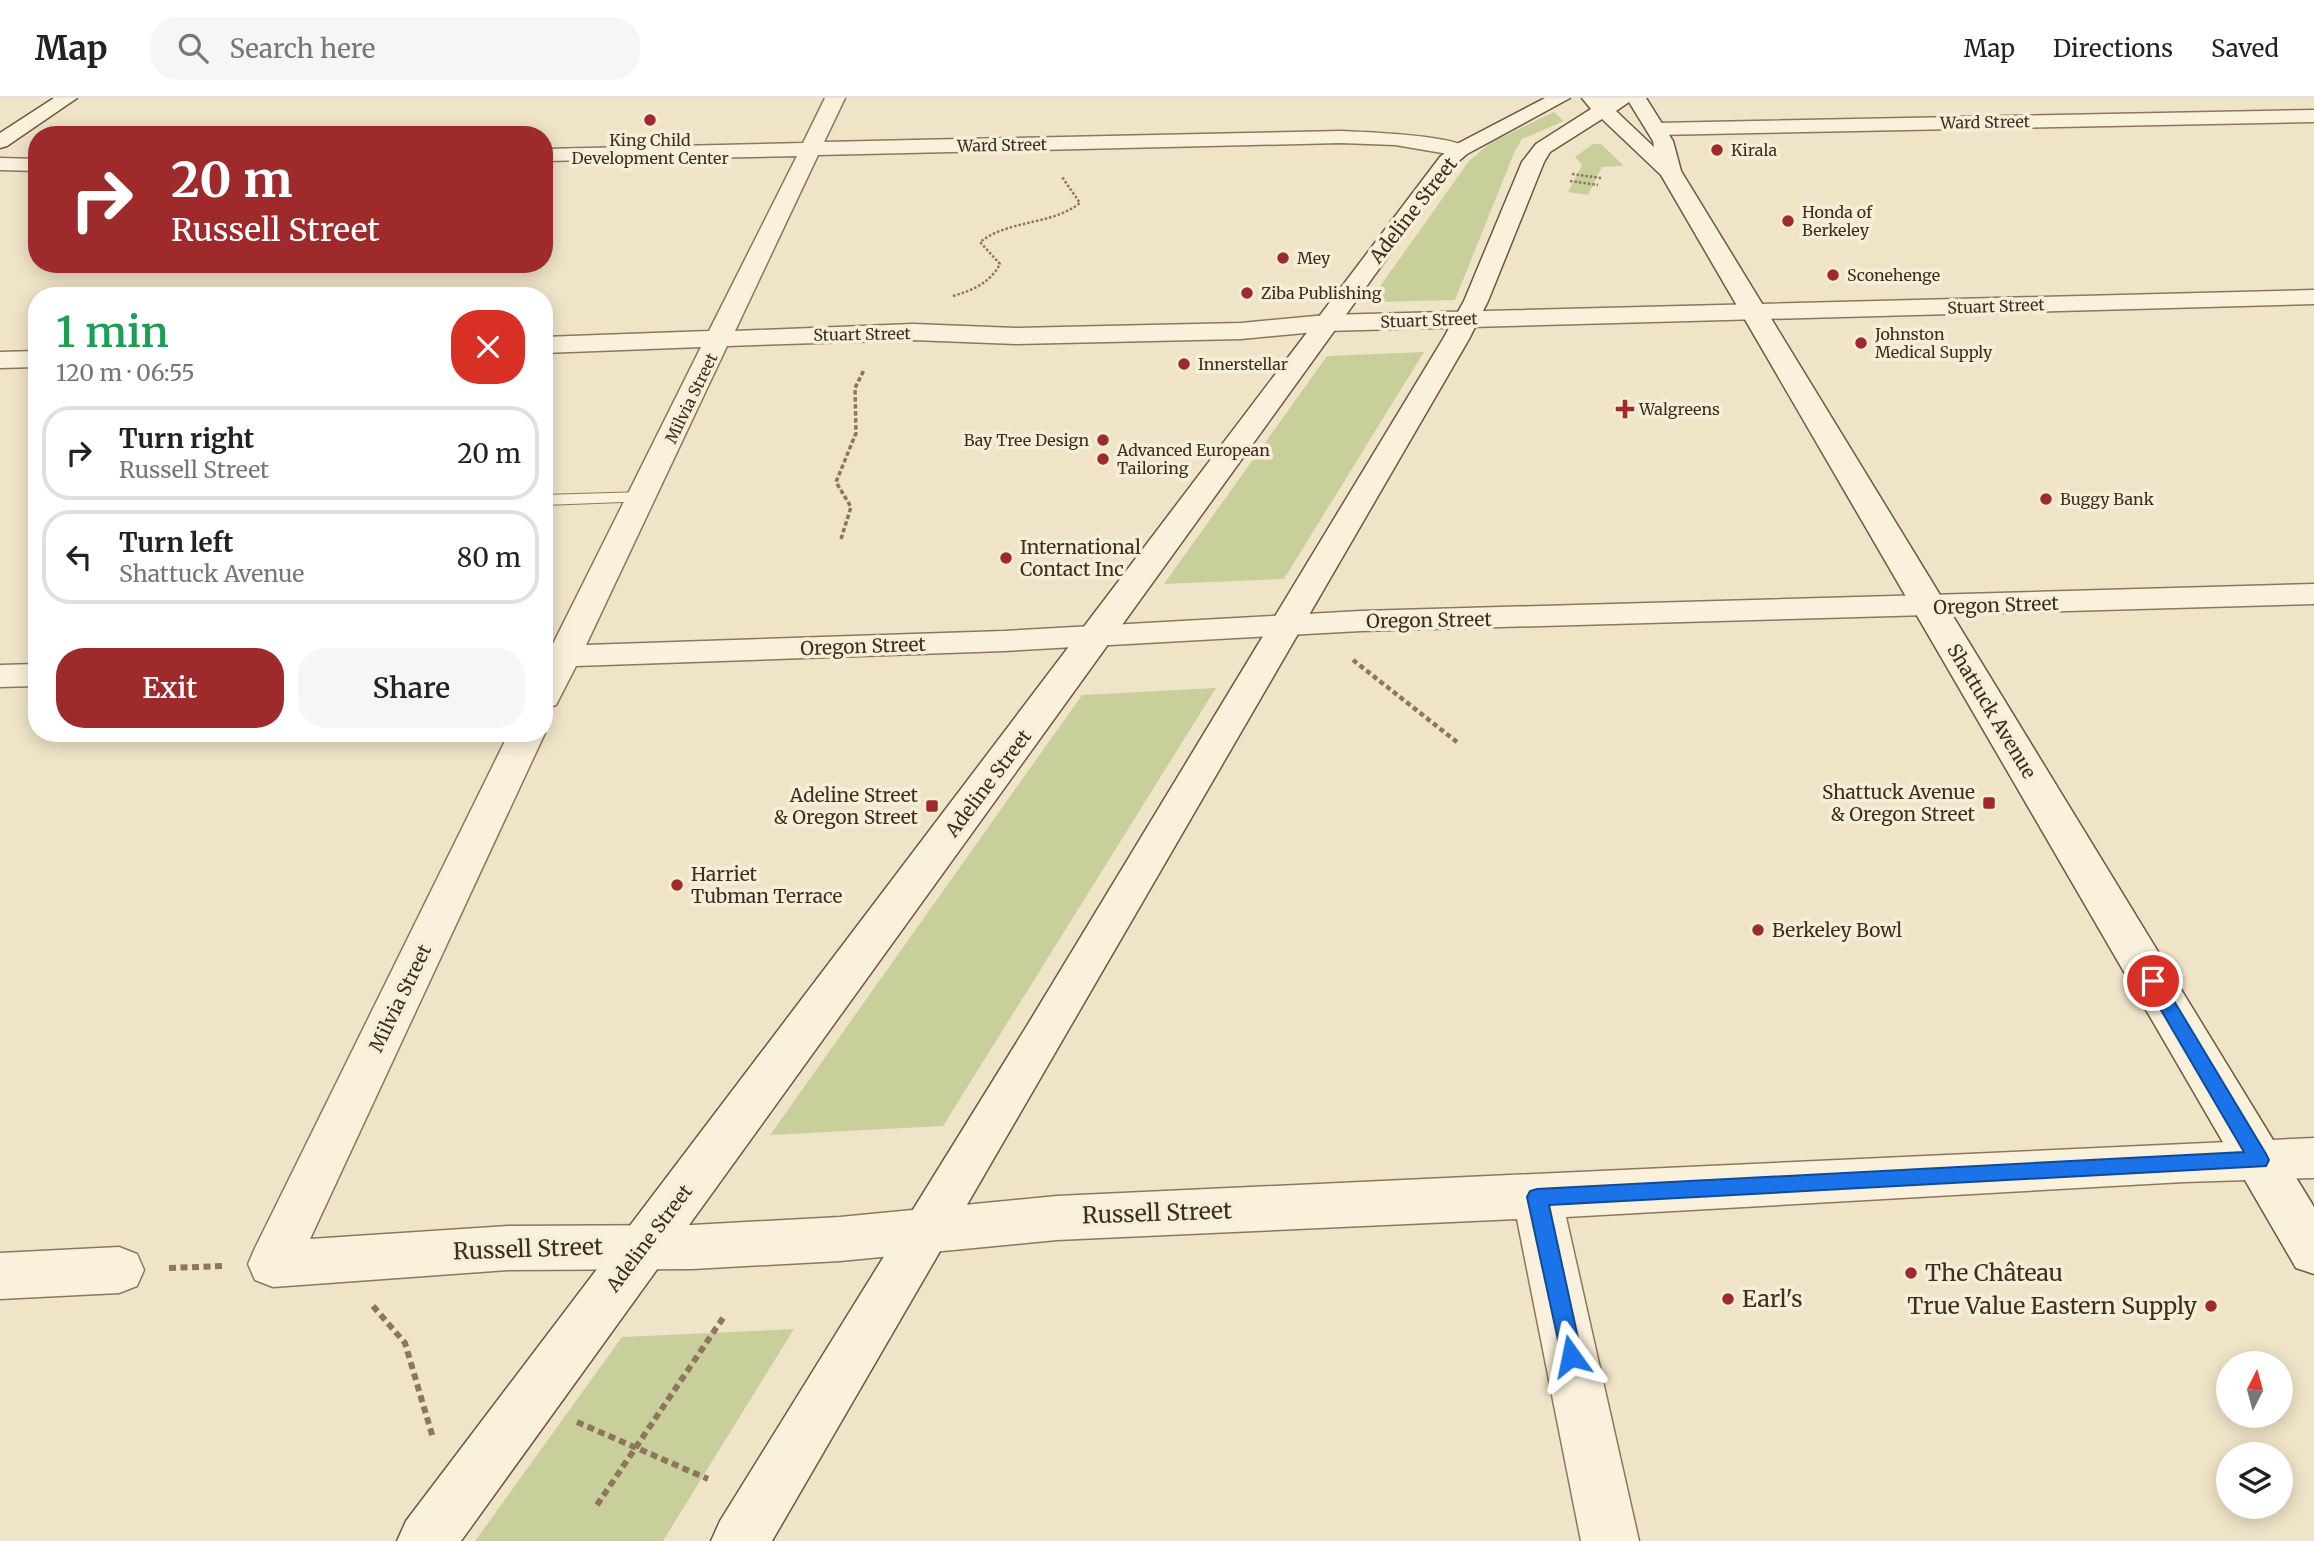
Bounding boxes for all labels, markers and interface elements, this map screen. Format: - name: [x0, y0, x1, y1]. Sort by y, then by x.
- search box: [150, 17, 640, 80]
- text: Map: [35, 28, 108, 69]
- icon: search: [174, 29, 212, 67]
- text: Search here: [230, 32, 375, 65]
- text: Map: [1964, 33, 2015, 64]
- text: Directions: [2053, 33, 2173, 64]
- text: Saved: [2211, 33, 2279, 64]
- street label: Ward Street: [1939, 111, 2031, 133]
- marker: King Child Development Center: [642, 112, 658, 128]
- place label: King Child Development Center: [571, 130, 729, 168]
- street label: Ward Street: [956, 134, 1048, 156]
- place label: Kirala: [1731, 140, 1777, 160]
- marker: Kirala: [1709, 142, 1725, 158]
- text: 20 m: [171, 149, 292, 210]
- street label: Adeline Street: [1363, 152, 1462, 269]
- icon: right: [56, 154, 147, 245]
- place label: Honda of Berkeley: [1802, 202, 1873, 240]
- text: Russell Street: [171, 210, 380, 250]
- marker: Honda of Berkeley: [1780, 213, 1796, 229]
- place label: Mey: [1297, 248, 1331, 268]
- marker: Mey: [1275, 250, 1291, 266]
- place label: Sconehenge: [1847, 265, 1940, 285]
- marker: Sconehenge: [1825, 267, 1841, 283]
- place label: Ziba Publishing: [1261, 283, 1382, 303]
- marker: Ziba Publishing: [1239, 285, 1255, 301]
- street label: Stuart Street: [1947, 294, 2046, 318]
- text: 1 min: [56, 306, 169, 358]
- street label: Stuart Street: [1380, 308, 1479, 332]
- button: close: [451, 310, 525, 384]
- street label: Stuart Street: [813, 323, 912, 345]
- place label: Johnston Medical Supply: [1874, 324, 1993, 362]
- marker: Johnston Medical Supply: [1853, 335, 1869, 351]
- street label: Milvia Street: [661, 349, 722, 446]
- place label: Innerstellar: [1198, 354, 1288, 374]
- marker: Innerstellar: [1176, 356, 1192, 372]
- text: 120 m · 06:55: [56, 358, 195, 387]
- place label: Walgreens: [1638, 399, 1720, 419]
- marker: Walgreens: [1617, 401, 1633, 417]
- text: Turn right: [119, 422, 254, 455]
- place label: Bay Tree Design: [964, 430, 1089, 450]
- marker: Bay Tree Design: [1095, 432, 1111, 448]
- icon: right: [60, 434, 98, 472]
- text: 20 m: [457, 437, 521, 470]
- place label: Advanced European Tailoring: [1116, 440, 1270, 478]
- marker: Advanced European Tailoring: [1095, 451, 1111, 467]
- text: Russell Street: [119, 455, 269, 484]
- place label: Buggy Bank: [2060, 489, 2155, 509]
- marker: Buggy Bank: [2038, 491, 2054, 507]
- text: Turn left: [119, 526, 233, 559]
- place label: International Contact Inc: [1020, 535, 1141, 581]
- icon: left: [60, 538, 98, 576]
- text: 80 m: [457, 541, 521, 574]
- marker: International Contact Inc: [998, 550, 1014, 566]
- text: Shattuck Avenue: [119, 559, 304, 588]
- street label: Oregon Street: [1933, 591, 2060, 619]
- street label: Oregon Street: [1366, 607, 1493, 633]
- street label: Oregon Street: [800, 632, 927, 660]
- street label: Shattuck Avenue: [1942, 639, 2042, 783]
- button: Exit: [56, 648, 284, 728]
- button: Share: [298, 648, 525, 728]
- street label: Adeline Street: [939, 724, 1037, 842]
- place label: Shattuck Avenue & Oregon Street: [1822, 780, 1976, 826]
- place label: Adeline Street & Oregon Street: [773, 783, 919, 829]
- marker: Shattuck Avenue & Oregon Street: [1981, 795, 1997, 811]
- marker: Adeline Street & Oregon Street: [924, 798, 940, 814]
- place label: Harriet Tubman Terrace: [691, 862, 842, 908]
- marker: Harriet Tubman Terrace: [669, 877, 685, 893]
- place label: Berkeley Bowl: [1772, 918, 1902, 942]
- marker: Berkeley Bowl: [1750, 922, 1766, 938]
- street label: Milvia Street: [364, 940, 437, 1056]
- pin: [2123, 951, 2183, 1011]
- icon: arrive: [2134, 962, 2172, 1000]
- street label: Adeline Street: [600, 1179, 698, 1297]
- street label: Russell Street: [1081, 1195, 1233, 1230]
- street label: Russell Street: [452, 1231, 604, 1266]
- place label: The Château: [1925, 1258, 2063, 1287]
- marker: The Château: [1903, 1265, 1919, 1281]
- place label: Earl's: [1742, 1284, 1803, 1313]
- marker: Earl's: [1720, 1291, 1736, 1307]
- place label: True Value Eastern Supply: [1907, 1291, 2198, 1320]
- marker: True Value Eastern Supply: [2203, 1298, 2219, 1314]
- position arrow: [1534, 1319, 1608, 1393]
- north arrow: [2216, 1351, 2292, 1428]
- map controls: [2216, 1351, 2293, 1519]
- button: layers: [2216, 1442, 2293, 1519]

